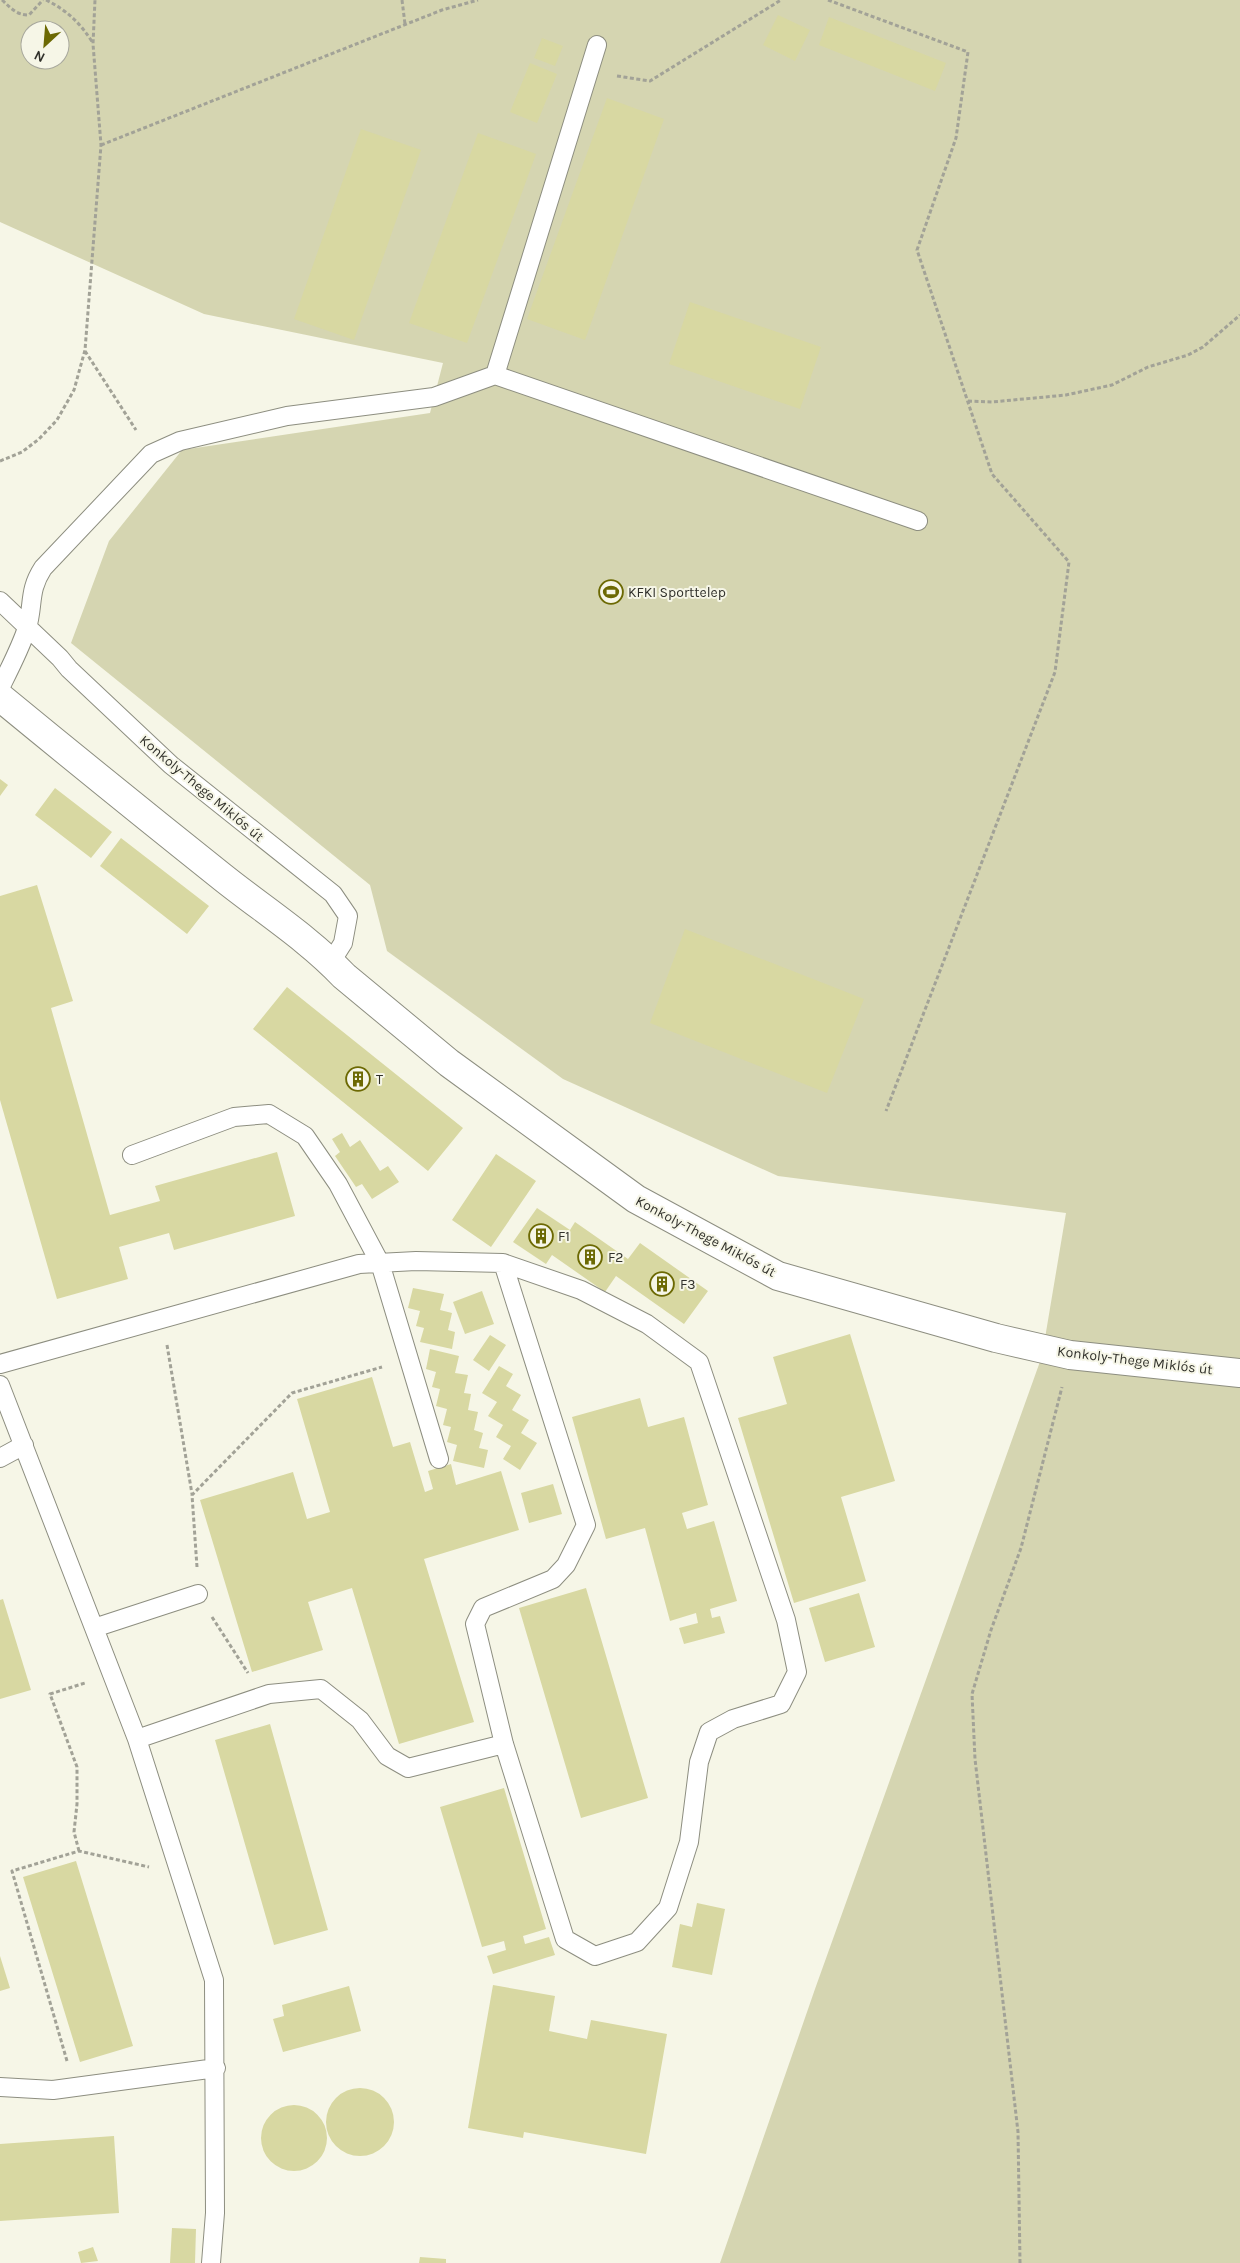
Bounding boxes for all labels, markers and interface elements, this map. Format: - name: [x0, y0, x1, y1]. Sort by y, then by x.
- north arrow: [20, 20, 70, 70]
- text: N: [31, 46, 48, 66]
- sports icon: KFKI Sporttelep: [598, 579, 624, 605]
- place label: KFKI Sporttelep: [628, 584, 726, 601]
- street label: Konkoly-Thege Miklós út: [136, 732, 267, 845]
- building icon: T: [345, 1066, 371, 1092]
- place label: T: [376, 1071, 383, 1088]
- street label: Konkoly-Thege Miklós út: [633, 1192, 779, 1281]
- building icon: F1: [528, 1223, 554, 1249]
- place label: F1: [558, 1228, 570, 1245]
- building icon: F2: [577, 1244, 603, 1270]
- place label: F2: [608, 1249, 623, 1266]
- building icon: F3: [649, 1271, 675, 1297]
- place label: F3: [680, 1276, 696, 1293]
- street label: Konkoly-Thege Miklós út: [1056, 1343, 1214, 1378]

